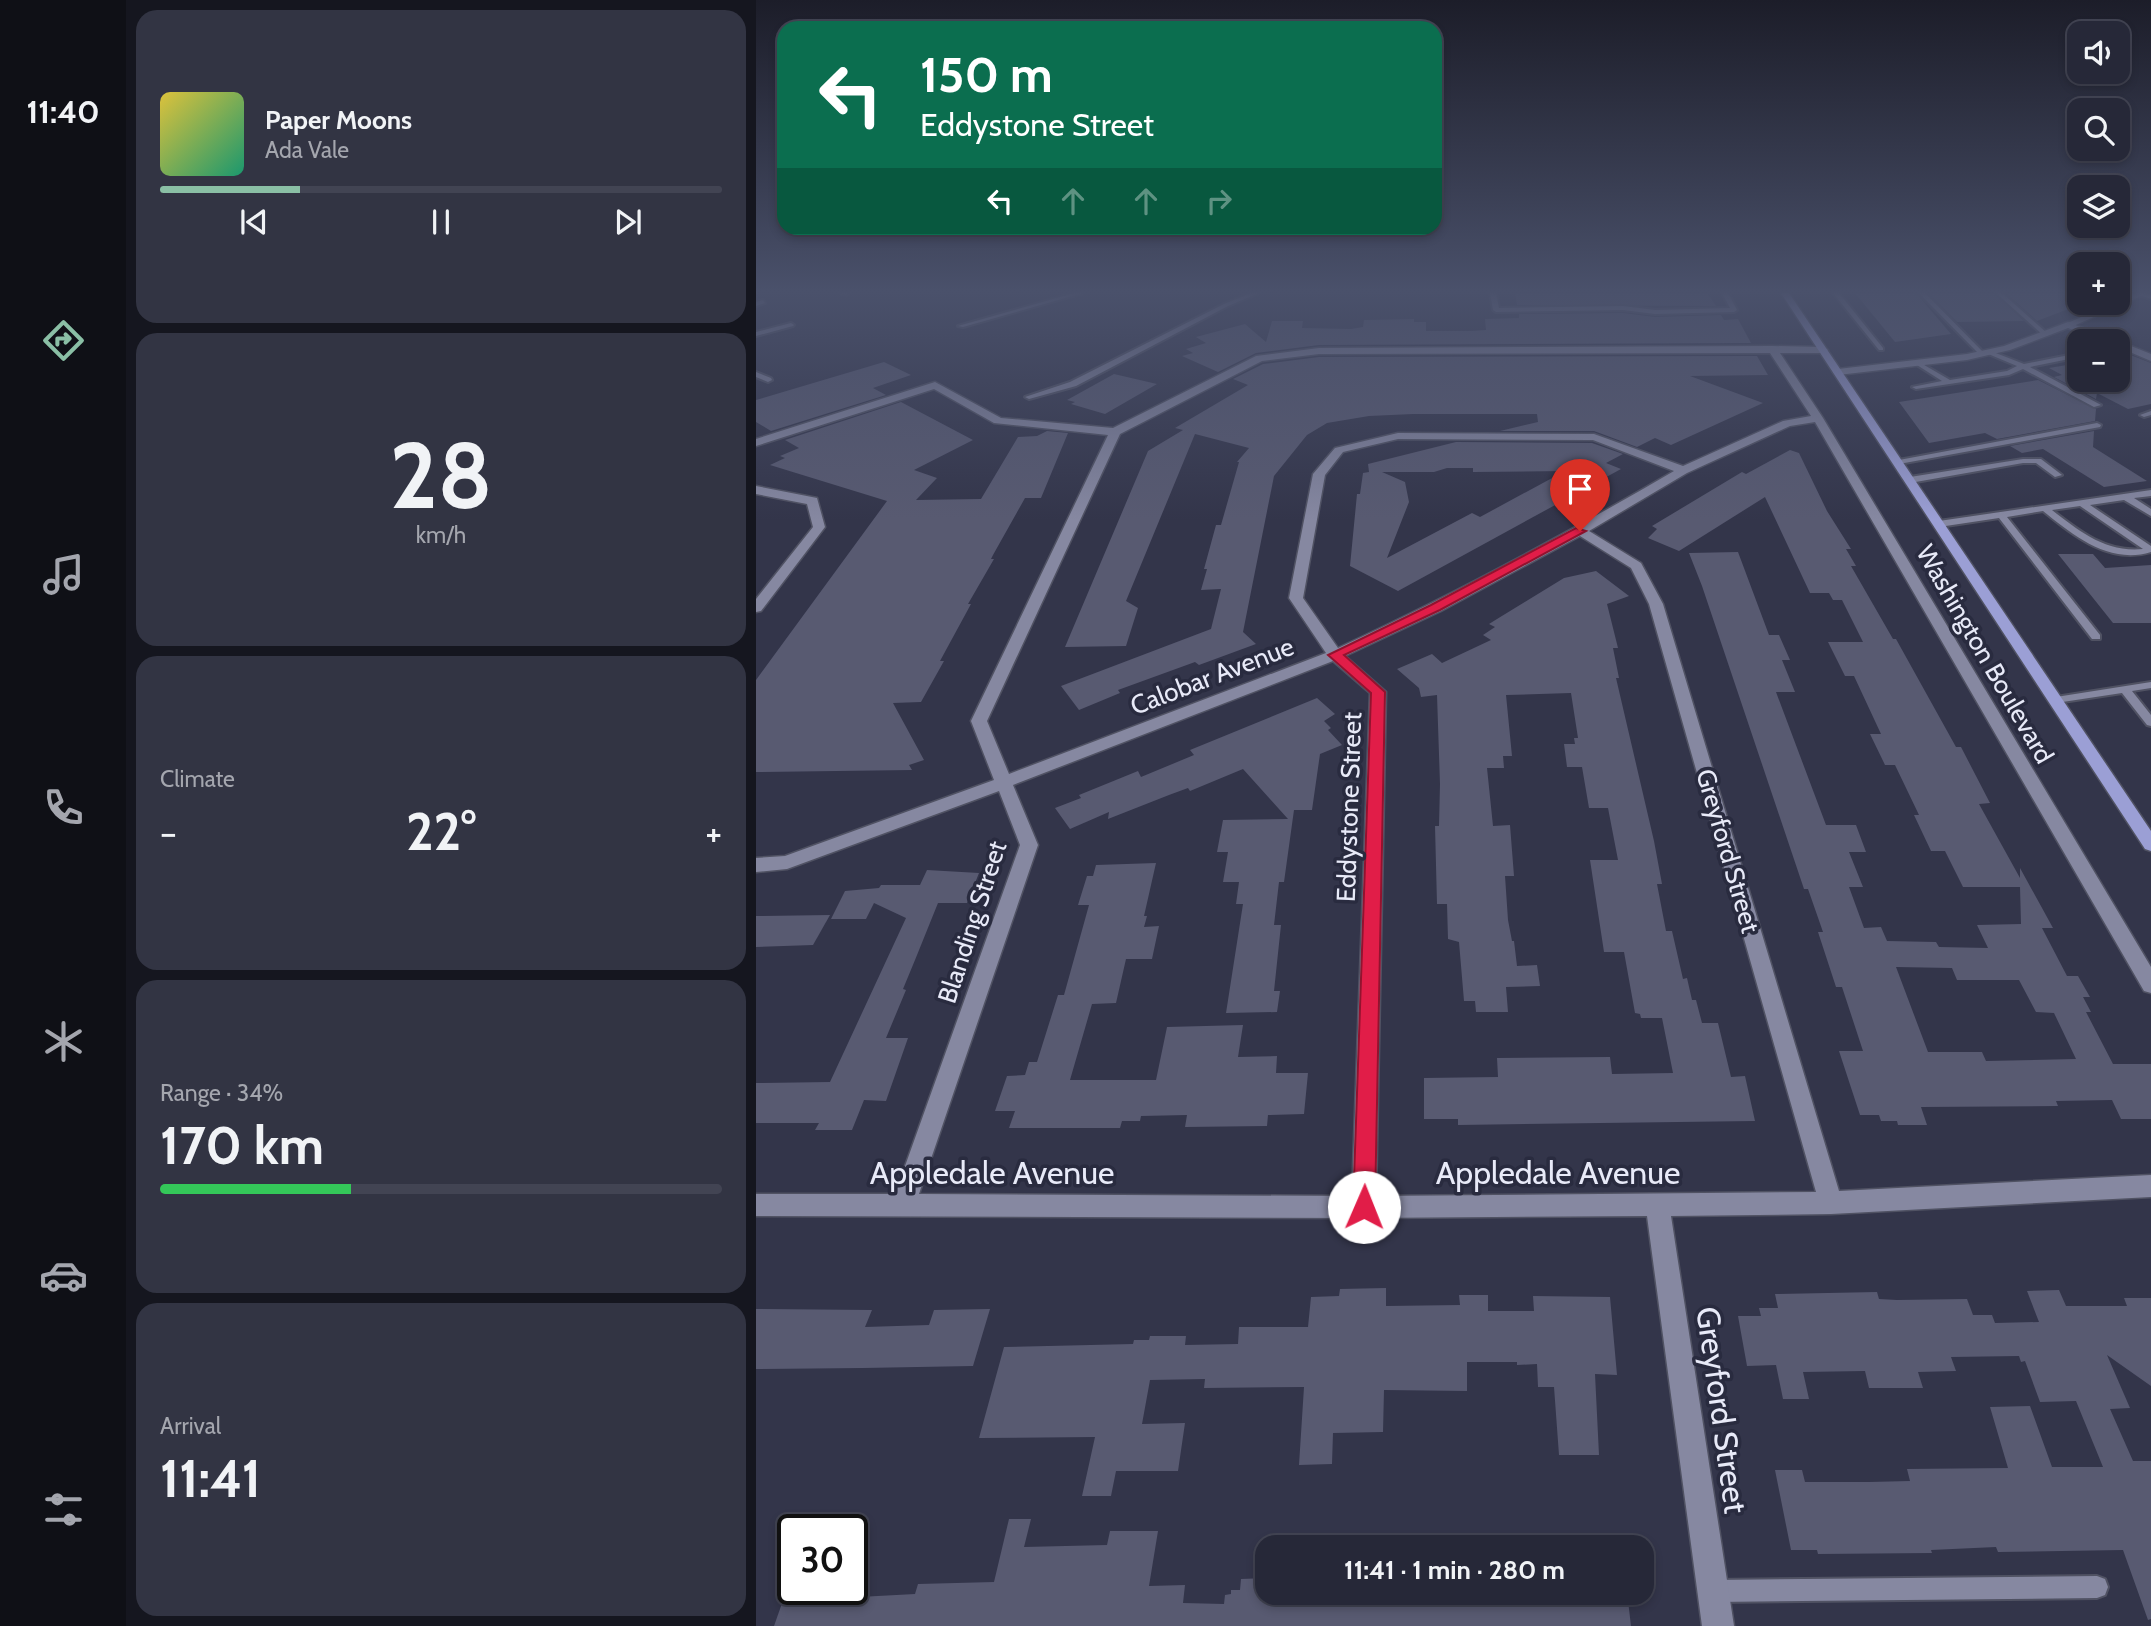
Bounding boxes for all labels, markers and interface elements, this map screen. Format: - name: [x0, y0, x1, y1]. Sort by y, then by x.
- map controls: [2067, 21, 2130, 392]
- button: sound: [2067, 21, 2130, 84]
- text: 150 m: [920, 45, 1053, 104]
- icon: left: [805, 49, 896, 140]
- text: 11:40: [26, 92, 100, 131]
- button: search: [2067, 98, 2130, 161]
- text: Paper Moons: [265, 104, 412, 136]
- text: Eddystone Street: [920, 105, 1154, 144]
- text: Ada Vale: [265, 136, 349, 164]
- button: layers: [2067, 175, 2130, 238]
- icon: left: [981, 182, 1019, 220]
- icon: ahead: [1054, 182, 1092, 220]
- icon: ahead: [1127, 182, 1165, 220]
- icon: right: [1200, 182, 1238, 220]
- icon: previous: [235, 203, 273, 241]
- icon: pause: [422, 203, 460, 241]
- icon: next: [609, 203, 647, 241]
- button: +: [2067, 252, 2130, 315]
- icon: directions: [39, 316, 88, 365]
- button: −: [2067, 329, 2130, 392]
- text: 28: [389, 420, 493, 531]
- pin: [1550, 459, 1610, 531]
- icon: arrive: [1561, 470, 1599, 508]
- text: km/h: [416, 521, 466, 549]
- street label: Washington Boulevard: [1909, 539, 2061, 769]
- icon: music: [39, 550, 88, 599]
- street label: Calobar Avenue: [1126, 630, 1298, 722]
- street label: Eddystone Street: [1330, 711, 1368, 903]
- text: Climate: [160, 765, 235, 793]
- street label: Greyford Street: [1689, 765, 1767, 937]
- icon: phone: [39, 783, 88, 832]
- text: 22°: [406, 800, 476, 863]
- text: −: [160, 809, 177, 856]
- text: +: [705, 809, 722, 856]
- street label: Blanding Street: [931, 837, 1013, 1007]
- icon: climate: [39, 1017, 88, 1066]
- text: Range · 34%: [160, 1079, 283, 1107]
- text: 170 km: [160, 1114, 324, 1177]
- street label: Appledale Avenue: [870, 1153, 1114, 1192]
- street label: Appledale Avenue: [1436, 1153, 1680, 1192]
- position arrow: [1327, 1170, 1401, 1244]
- icon: car: [39, 1251, 88, 1300]
- street label: Greyford Street: [1688, 1304, 1756, 1516]
- text: Arrival: [160, 1412, 221, 1440]
- text: 11:41: [160, 1447, 261, 1510]
- icon: filters: [39, 1485, 88, 1534]
- speed limit sign: 30: [777, 1514, 868, 1605]
- text: 11:41 · 1 min · 280 m: [1344, 1554, 1565, 1586]

